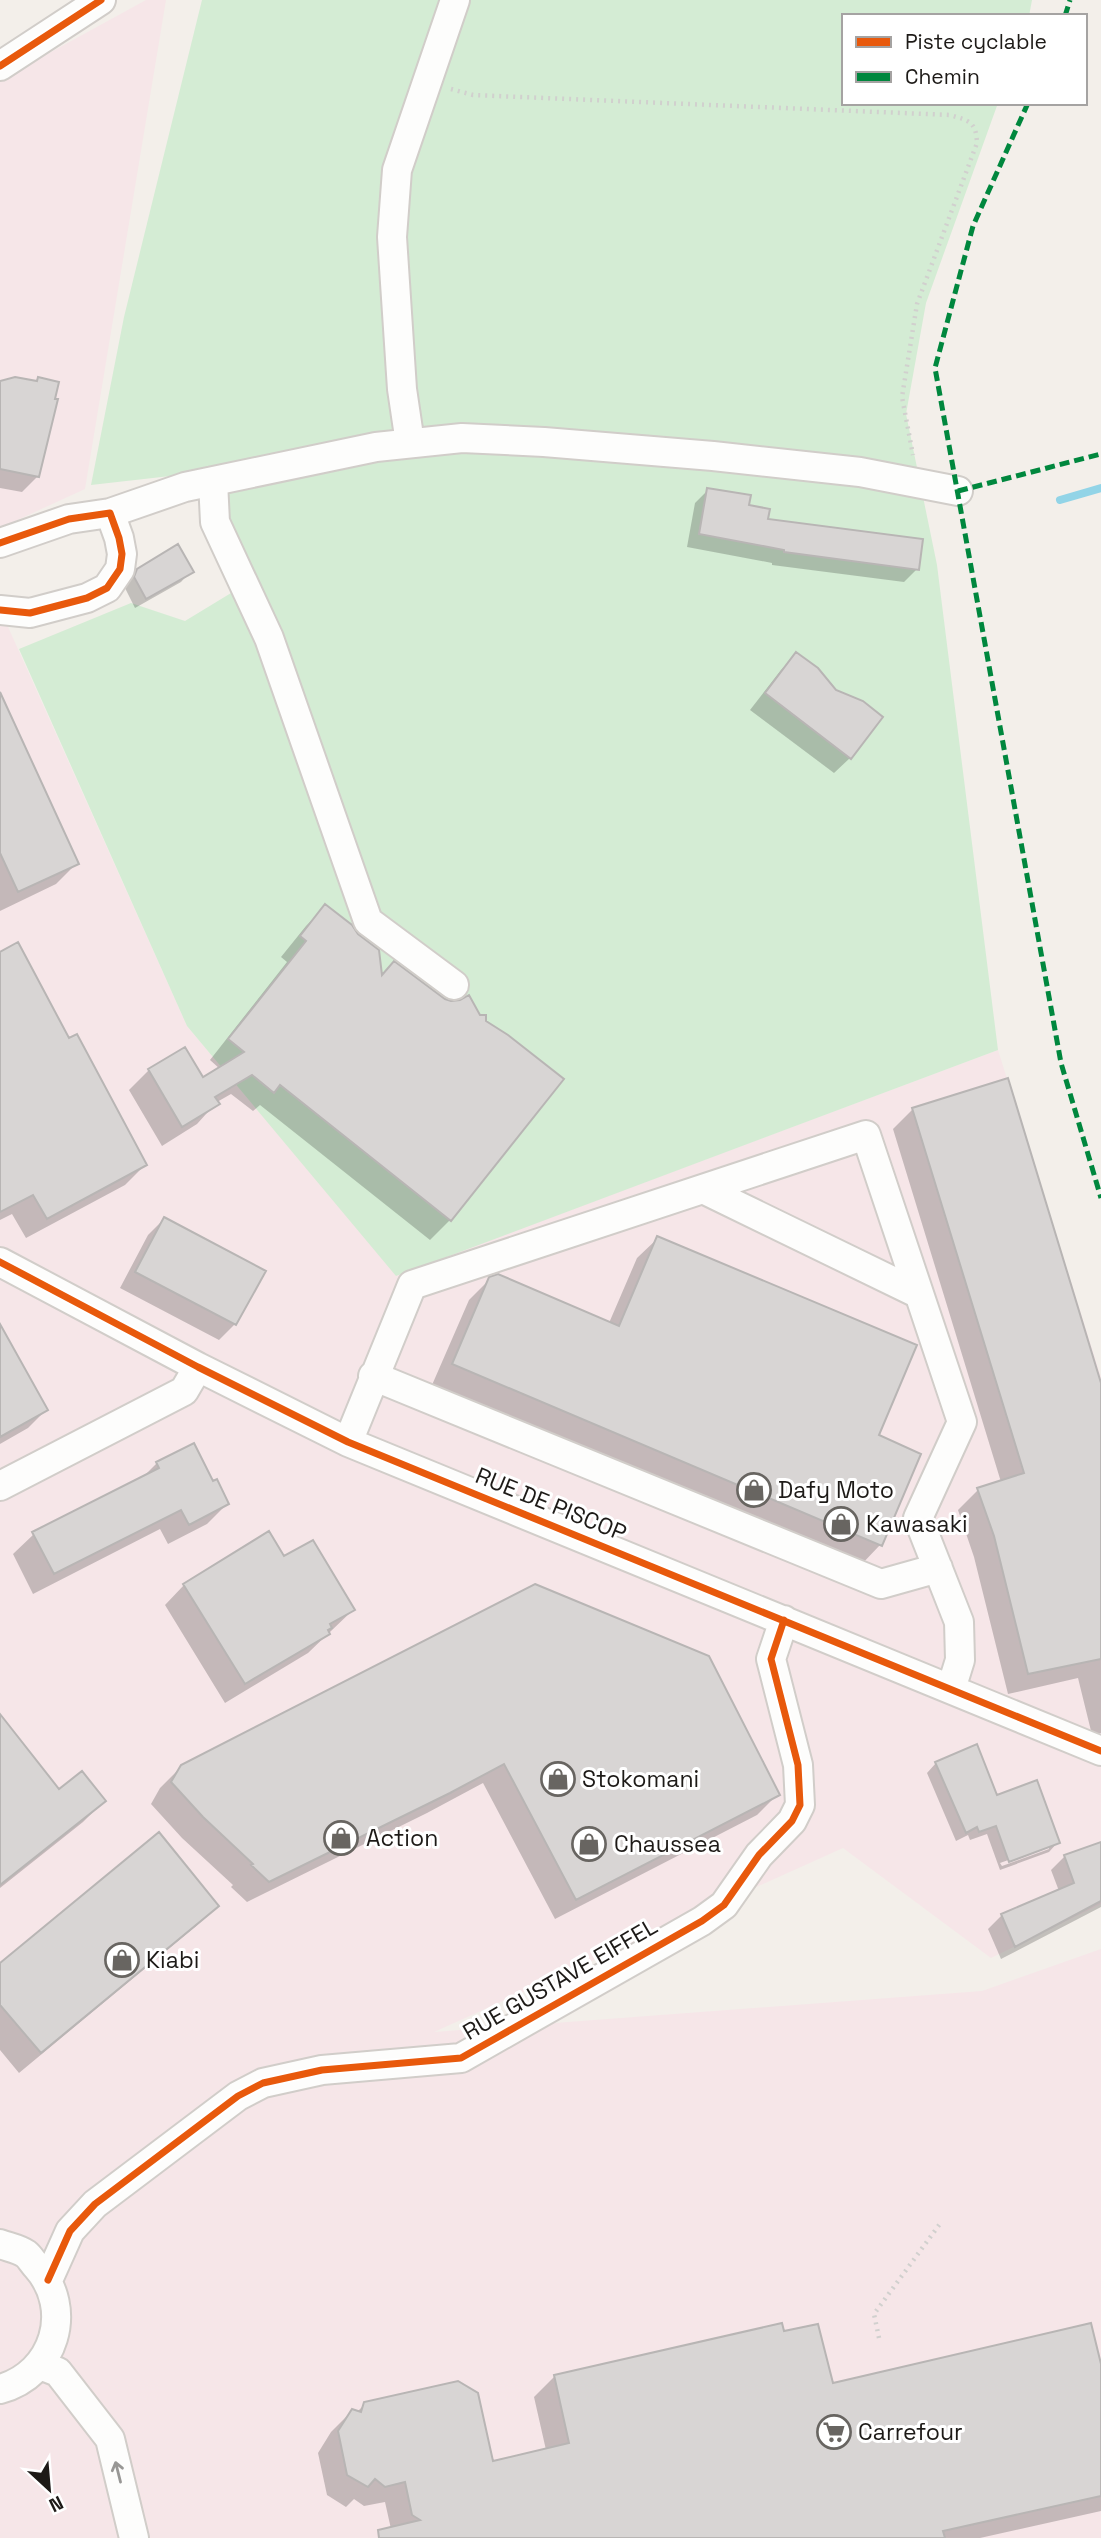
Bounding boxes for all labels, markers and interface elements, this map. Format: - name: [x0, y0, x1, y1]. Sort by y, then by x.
- legend: [842, 14, 1087, 105]
- text: Piste cyclable: [905, 28, 1047, 55]
- text: Chemin: [905, 63, 980, 90]
- street label: RUE DE PISCOP: [471, 1460, 631, 1548]
- shop icon: Dafy Moto: [735, 1471, 773, 1509]
- place label: Dafy Moto: [778, 1475, 894, 1505]
- shop icon: Kawasaki: [822, 1505, 860, 1543]
- place label: Kawasaki: [866, 1509, 968, 1539]
- shop icon: Stokomani: [539, 1760, 577, 1798]
- place label: Stokomani: [582, 1764, 699, 1794]
- shop icon: Action: [322, 1819, 360, 1857]
- place label: Action: [366, 1823, 438, 1853]
- shop icon: Chaussea: [570, 1825, 608, 1863]
- place label: Chaussea: [614, 1829, 721, 1859]
- street label: RUE GUSTAVE EIFFEL: [457, 1911, 663, 2047]
- shop icon: Kiabi: [103, 1941, 141, 1979]
- place label: Kiabi: [146, 1945, 199, 1975]
- supermarket icon: Carrefour: [815, 2413, 853, 2451]
- place label: Carrefour: [858, 2417, 963, 2447]
- north arrow: [14, 2454, 84, 2524]
- one-way arrow: [111, 2461, 124, 2484]
- text: N: [45, 2490, 67, 2518]

